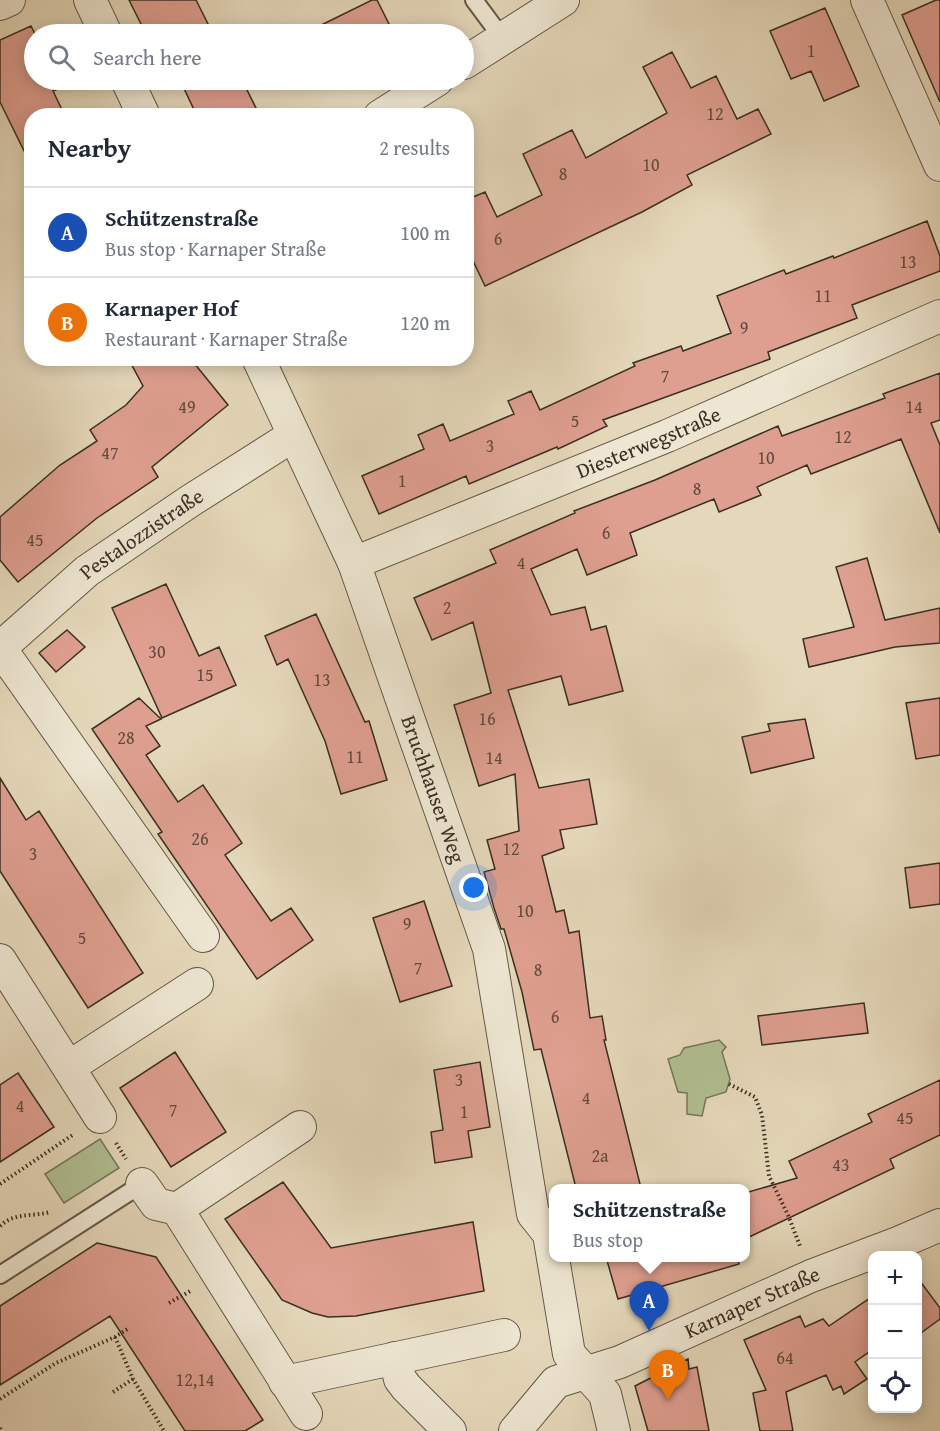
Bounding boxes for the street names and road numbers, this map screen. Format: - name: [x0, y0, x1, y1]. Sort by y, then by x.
- street label: Diesterwegstraße: [571, 398, 726, 486]
- street label: Pestalozzistraße: [72, 480, 209, 586]
- street label: Bruchhauser Weg: [393, 711, 474, 868]
- street label: Karnaper Straße: [679, 1258, 824, 1346]

